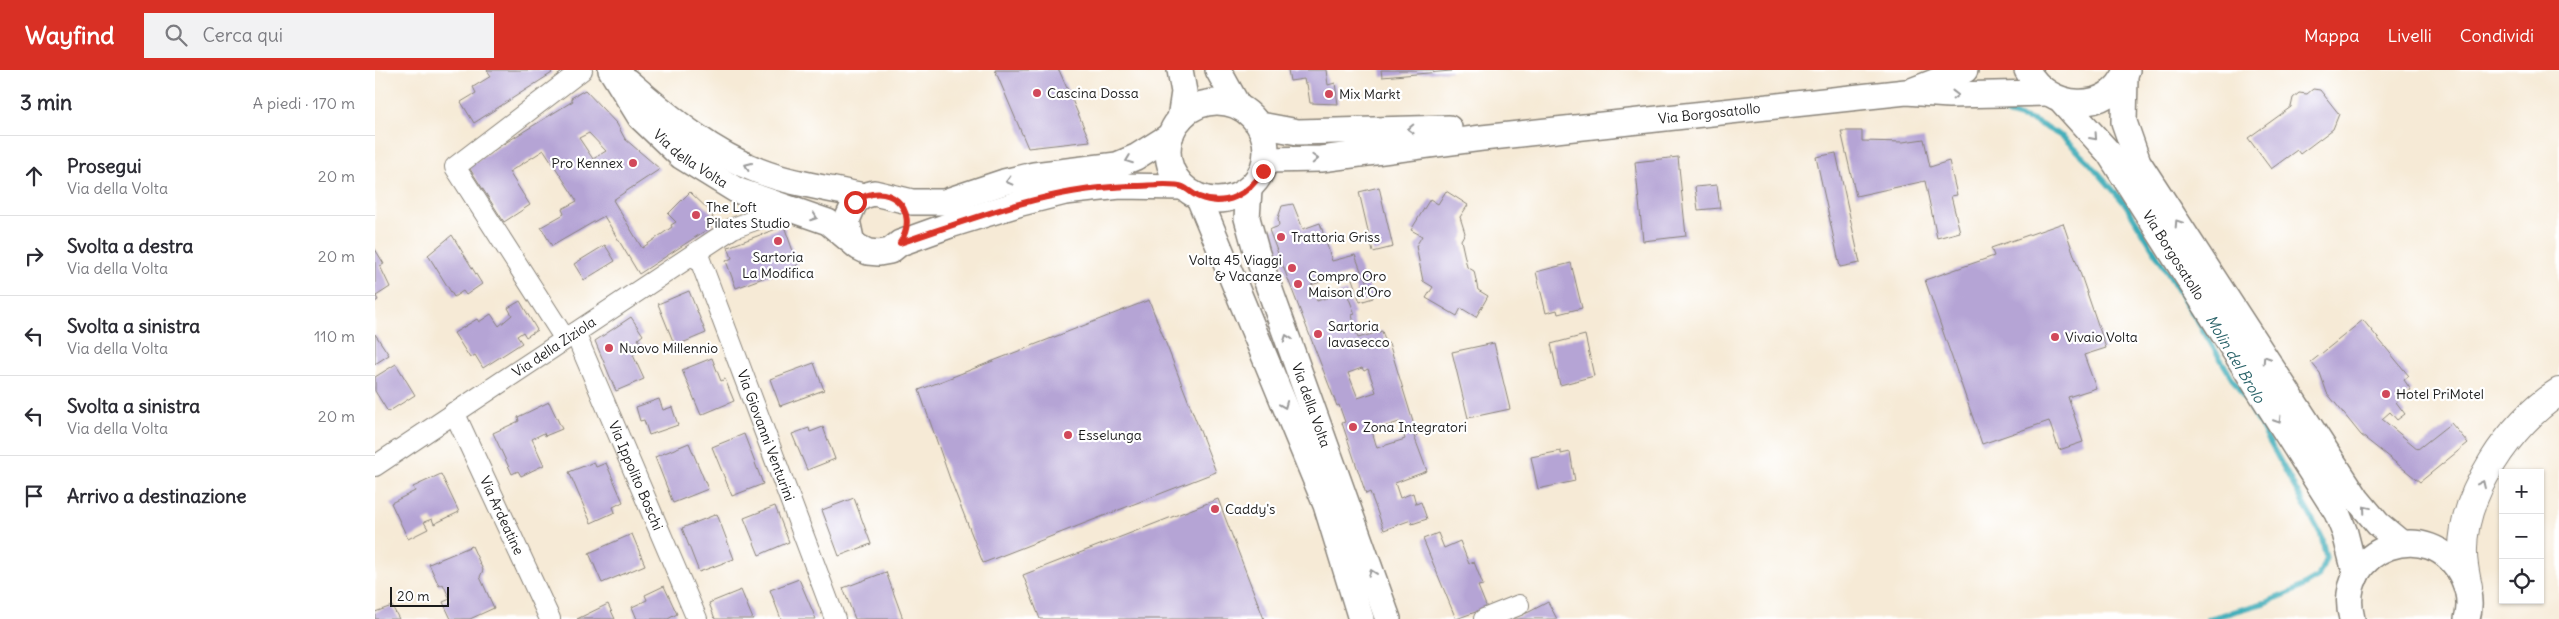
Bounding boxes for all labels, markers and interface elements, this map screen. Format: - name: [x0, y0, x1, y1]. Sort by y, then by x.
- search box: [144, 13, 494, 58]
- text: Wayfind: [25, 20, 114, 50]
- icon: search: [162, 21, 190, 49]
- text: Cerca qui: [202, 23, 283, 47]
- text: Mappa: [2304, 24, 2359, 47]
- text: Livelli: [2387, 24, 2432, 47]
- text: Condividi: [2460, 24, 2534, 47]
- place label: Cascina Dossa: [1047, 84, 1139, 102]
- place label: Mix Markt: [1339, 85, 1401, 103]
- marker: Cascina Dossa: [1031, 87, 1043, 99]
- marker: Mix Markt: [1323, 88, 1335, 100]
- text: 3 min: [20, 89, 72, 116]
- one-way arrow: [1952, 90, 1959, 100]
- text: A piedi · 170 m: [253, 93, 355, 113]
- street label: Via Borgosatollo: [1657, 99, 1761, 128]
- one-way arrow: [1407, 124, 1414, 134]
- street label: Via della Volta: [649, 125, 731, 192]
- one-way arrow: [2089, 132, 2098, 141]
- one-way arrow: [1311, 153, 1319, 164]
- text: Prosegui: [67, 154, 142, 178]
- place label: Pro Kennex: [551, 154, 623, 172]
- one-way arrow: [1125, 154, 1134, 164]
- marker: Pro Kennex: [627, 157, 639, 169]
- route end: [1252, 160, 1275, 183]
- icon: ahead: [20, 162, 48, 190]
- one-way arrow: [744, 162, 753, 173]
- text: 20 m: [318, 166, 355, 186]
- one-way arrow: [1005, 175, 1014, 186]
- text: Via della Volta: [67, 178, 168, 198]
- route start: [844, 191, 867, 214]
- place label: The Loft Pilates Studio: [706, 198, 790, 232]
- street label: Via Borgosatollo: [2139, 207, 2209, 303]
- marker: The Loft Pilates Studio: [690, 209, 702, 221]
- one-way arrow: [809, 211, 817, 221]
- one-way arrow: [2175, 219, 2184, 229]
- place label: Trattoria Griss: [1291, 228, 1380, 246]
- marker: Trattoria Griss: [1275, 231, 1287, 243]
- text: Svolta a destra: [67, 234, 193, 258]
- marker: Sartoria La Modifica: [772, 235, 784, 247]
- icon: right: [20, 242, 48, 270]
- text: 20 m: [318, 246, 355, 266]
- place label: Sartoria La Modifica: [742, 248, 814, 282]
- place label: Volta 45 Viaggi & Vacanze: [1189, 251, 1282, 285]
- text: Via della Volta: [67, 258, 168, 278]
- marker: Volta 45 Viaggi & Vacanze: [1286, 262, 1298, 274]
- place label: Compro Oro Maison d'Oro: [1308, 267, 1391, 301]
- marker: Compro Oro Maison d'Oro: [1292, 278, 1304, 290]
- water label: Molin del Brolo: [2202, 311, 2270, 408]
- street label: Via della Ziziola: [509, 313, 599, 381]
- text: Svolta a sinistra: [67, 314, 200, 338]
- place label: Sartoria lavasecco: [1328, 317, 1390, 351]
- icon: left: [20, 322, 48, 350]
- text: 110 m: [314, 326, 355, 346]
- marker: Sartoria lavasecco: [1312, 328, 1324, 340]
- place label: Vivaio Volta: [2065, 328, 2138, 346]
- marker: Vivaio Volta: [2049, 331, 2061, 343]
- one-way arrow: [1283, 334, 1293, 343]
- text: Via della Volta: [67, 338, 168, 358]
- place label: Nuovo Millennio: [619, 339, 718, 357]
- marker: Nuovo Millennio: [603, 342, 615, 354]
- one-way arrow: [2263, 356, 2273, 365]
- street label: Via della Volta: [1288, 360, 1335, 450]
- street label: Via Giovanni Venturini: [733, 367, 799, 503]
- place label: Hotel PriMotel: [2396, 385, 2484, 403]
- marker: Hotel PriMotel: [2380, 388, 2392, 400]
- text: Svolta a sinistra: [67, 394, 200, 418]
- one-way arrow: [1279, 400, 1289, 408]
- icon: left: [20, 402, 48, 430]
- text: 20 m: [318, 406, 355, 426]
- one-way arrow: [2272, 414, 2281, 423]
- text: Via della Volta: [67, 418, 168, 438]
- street label: Via Ippolito Boschi: [605, 418, 667, 533]
- place label: Zona Integratori: [1363, 418, 1467, 436]
- marker: Zona Integratori: [1347, 421, 1359, 433]
- place label: Esselunga: [1078, 426, 1142, 444]
- marker: Esselunga: [1062, 429, 1074, 441]
- map controls: [2499, 469, 2544, 604]
- button: +: [2499, 469, 2544, 514]
- street label: Via Ardeatine: [476, 473, 528, 558]
- one-way arrow: [2475, 481, 2485, 490]
- icon: arrive: [20, 482, 48, 510]
- text: Arrivo a destinazione: [67, 484, 246, 508]
- place label: Caddy's: [1225, 500, 1275, 518]
- marker: Caddy's: [1209, 503, 1221, 515]
- one-way arrow: [2362, 506, 2371, 515]
- button: −: [2499, 514, 2544, 559]
- button: locate: [2499, 559, 2544, 604]
- one-way arrow: [1368, 569, 1378, 578]
- scale bar: [390, 584, 449, 607]
- text: 20 m: [397, 587, 430, 605]

